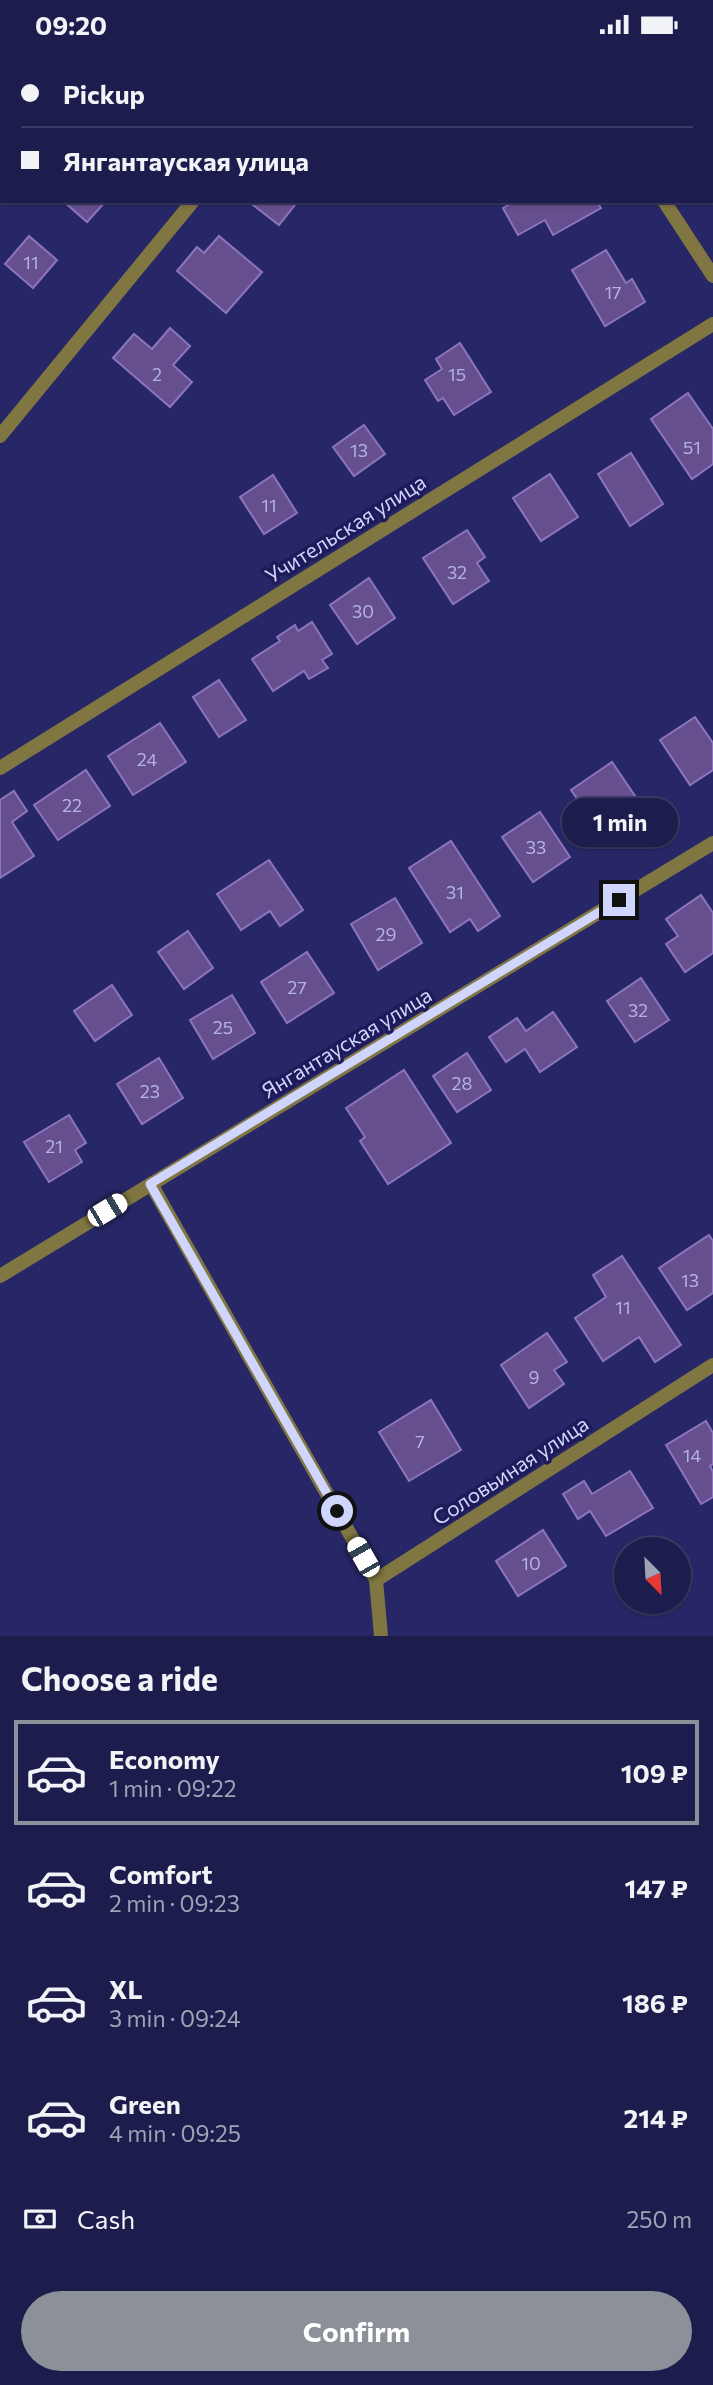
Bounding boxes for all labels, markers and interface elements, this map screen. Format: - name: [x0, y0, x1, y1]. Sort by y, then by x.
- text: 09:20: [35, 9, 107, 40]
- text: Pickup: [63, 78, 145, 109]
- text: Янгантауская улица: [63, 145, 309, 176]
- house number: 11: [23, 251, 39, 273]
- house number: 17: [604, 281, 622, 303]
- house number: 2: [152, 363, 162, 385]
- house number: 15: [448, 363, 466, 385]
- house number: 51: [683, 436, 701, 458]
- house number: 13: [350, 439, 368, 461]
- street label: Учительская улица: [260, 468, 430, 588]
- house number: 11: [261, 494, 277, 516]
- house number: 32: [447, 561, 467, 583]
- house number: 30: [352, 600, 374, 622]
- house number: 24: [137, 748, 157, 770]
- house number: 22: [62, 794, 82, 816]
- callout: 1 min: [561, 799, 677, 847]
- text: 1 min: [593, 808, 647, 836]
- house number: 33: [526, 836, 546, 858]
- house number: 31: [446, 881, 464, 903]
- route end: [603, 884, 635, 916]
- house number: 29: [376, 923, 396, 945]
- house number: 27: [287, 976, 307, 998]
- street label: Янгантауская улица: [256, 981, 436, 1103]
- house number: 32: [628, 999, 648, 1021]
- house number: 25: [213, 1016, 233, 1038]
- house number: 28: [452, 1072, 473, 1094]
- house number: 23: [140, 1080, 160, 1102]
- house number: 21: [45, 1135, 63, 1157]
- car: [84, 1190, 131, 1230]
- house number: 13: [681, 1269, 699, 1291]
- house number: 11: [615, 1296, 631, 1318]
- house number: 9: [529, 1366, 539, 1388]
- street label: Соловьиная улица: [427, 1410, 593, 1530]
- house number: 7: [415, 1430, 425, 1452]
- house number: 14: [683, 1444, 701, 1466]
- route start: [321, 1495, 353, 1527]
- car: [344, 1534, 383, 1580]
- north arrow: [614, 1537, 691, 1613]
- map controls: [614, 1537, 691, 1614]
- house number: 10: [521, 1552, 541, 1574]
- text: Choose a ride: [21, 1658, 218, 1698]
- icon: car: [25, 1741, 88, 1804]
- text: Economy: [109, 1743, 220, 1774]
- text: 109 ₽: [621, 1757, 688, 1788]
- text: 1 min · 09:22: [109, 1774, 237, 1802]
- icon: car: [25, 1856, 88, 1919]
- text: Comfort: [109, 1858, 212, 1889]
- text: 147 ₽: [624, 1872, 688, 1903]
- text: 2 min · 09:23: [109, 1889, 240, 1917]
- icon: car: [25, 1971, 88, 2034]
- text: XL: [109, 1973, 143, 2004]
- text: 186 ₽: [622, 1987, 688, 2018]
- text: 3 min · 09:24: [109, 2004, 240, 2032]
- icon: car: [25, 2086, 88, 2149]
- text: Green: [109, 2088, 181, 2119]
- text: 214 ₽: [623, 2102, 688, 2133]
- text: 4 min · 09:25: [109, 2119, 241, 2147]
- icon: cash: [21, 2200, 59, 2238]
- text: Cash: [77, 2203, 135, 2234]
- text: 250 m: [627, 2205, 692, 2233]
- button: Confirm: [21, 2291, 692, 2371]

